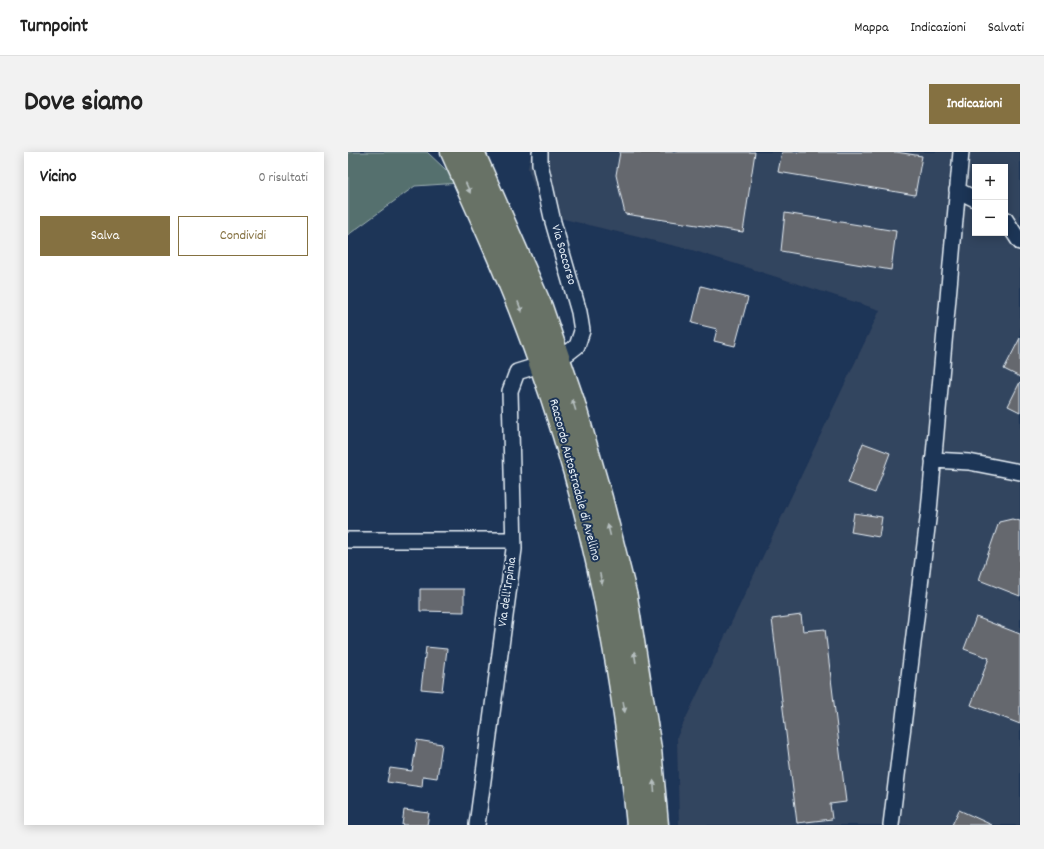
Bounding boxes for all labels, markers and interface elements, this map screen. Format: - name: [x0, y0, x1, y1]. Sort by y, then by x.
- text: Turnpoint: [20, 14, 88, 41]
- text: Mappa: [854, 18, 889, 38]
- text: Indicazioni: [911, 18, 966, 38]
- text: Salvati: [988, 18, 1024, 38]
- text: Dove siamo: [24, 84, 143, 124]
- button: Indicazioni: [929, 84, 1020, 124]
- map controls: [972, 164, 1008, 236]
- button: +: [972, 164, 1008, 200]
- text: Vicino: [40, 166, 77, 190]
- text: 0 risultati: [258, 169, 308, 188]
- one-way arrow: [465, 182, 471, 193]
- button: −: [972, 200, 1008, 236]
- button: Salva: [40, 216, 170, 256]
- button: Condividi: [178, 216, 308, 256]
- street label: Via Soccorso: [545, 223, 581, 287]
- one-way arrow: [517, 301, 523, 313]
- street label: Raccordo Autostradale di Avellino: [543, 397, 605, 563]
- one-way arrow: [571, 399, 577, 411]
- one-way arrow: [606, 524, 612, 536]
- street label: Via dell'Irpinia: [494, 555, 522, 628]
- one-way arrow: [598, 573, 604, 585]
- one-way arrow: [632, 651, 638, 664]
- one-way arrow: [621, 701, 627, 713]
- one-way arrow: [650, 780, 657, 792]

